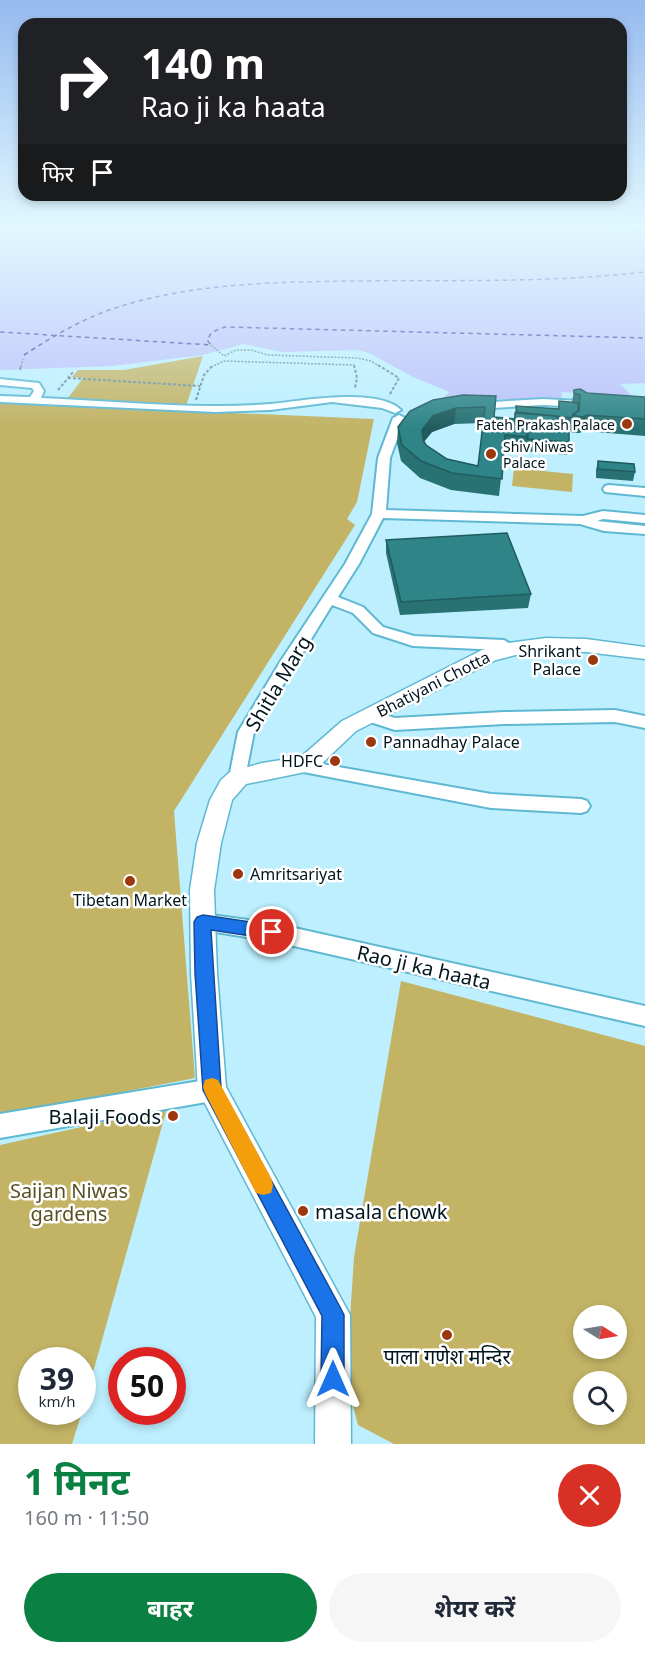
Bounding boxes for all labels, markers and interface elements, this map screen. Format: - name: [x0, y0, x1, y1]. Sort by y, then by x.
- text: 140 m: [141, 34, 265, 91]
- icon: right: [42, 42, 120, 120]
- text: Rao ji ka haata: [141, 88, 326, 125]
- icon: arrive: [86, 156, 119, 189]
- text: फिर: [42, 158, 74, 188]
- place label: Fateh Prakash Palace: [476, 415, 615, 434]
- marker: Fateh Prakash Palace: [620, 417, 634, 431]
- place label: Shiv Niwas Palace: [503, 437, 574, 472]
- marker: Shiv Niwas Palace: [484, 447, 498, 461]
- street label: Shitla Marg: [239, 630, 317, 736]
- place label: Shrikant Palace: [518, 640, 581, 680]
- street label: Bhatiyani Chotta: [372, 646, 494, 722]
- marker: Shrikant Palace: [586, 653, 600, 667]
- place label: Pannadhay Palace: [383, 731, 520, 753]
- marker: Pannadhay Palace: [364, 735, 378, 749]
- place label: HDFC: [281, 750, 323, 772]
- marker: HDFC: [328, 754, 342, 768]
- place label: Amritsariyat: [250, 863, 342, 885]
- marker: Amritsariyat: [231, 867, 245, 881]
- marker: Tibetan Market: [123, 874, 137, 888]
- place label: Tibetan Market: [73, 889, 187, 911]
- pin: [246, 906, 297, 957]
- icon: arrive: [255, 915, 288, 948]
- street label: Rao ji ka haata: [354, 938, 494, 996]
- place label: Balaji Foods: [48, 1103, 161, 1130]
- marker: Balaji Foods: [166, 1109, 180, 1123]
- park label: Saijan Niwas gardens: [10, 1177, 128, 1227]
- place label: masala chowk: [315, 1198, 448, 1225]
- marker: masala chowk: [296, 1204, 310, 1218]
- north arrow: [573, 1305, 627, 1359]
- map controls: [573, 1305, 627, 1425]
- marker: पाला गणेश मन्दिर: [440, 1328, 454, 1342]
- place label: पाला गणेश मन्दिर: [383, 1343, 511, 1370]
- speed limit sign: 50: [108, 1347, 186, 1425]
- position arrow: [301, 1347, 365, 1411]
- text: 39: [40, 1358, 74, 1399]
- button: search: [573, 1371, 627, 1425]
- text: km/h: [39, 1391, 75, 1411]
- text: 1 मिनट: [24, 1457, 130, 1506]
- button: close: [558, 1464, 621, 1527]
- text: 160 m · 11:50: [24, 1504, 149, 1531]
- button: बाहर: [24, 1573, 317, 1642]
- button: शेयर करें: [329, 1573, 621, 1642]

